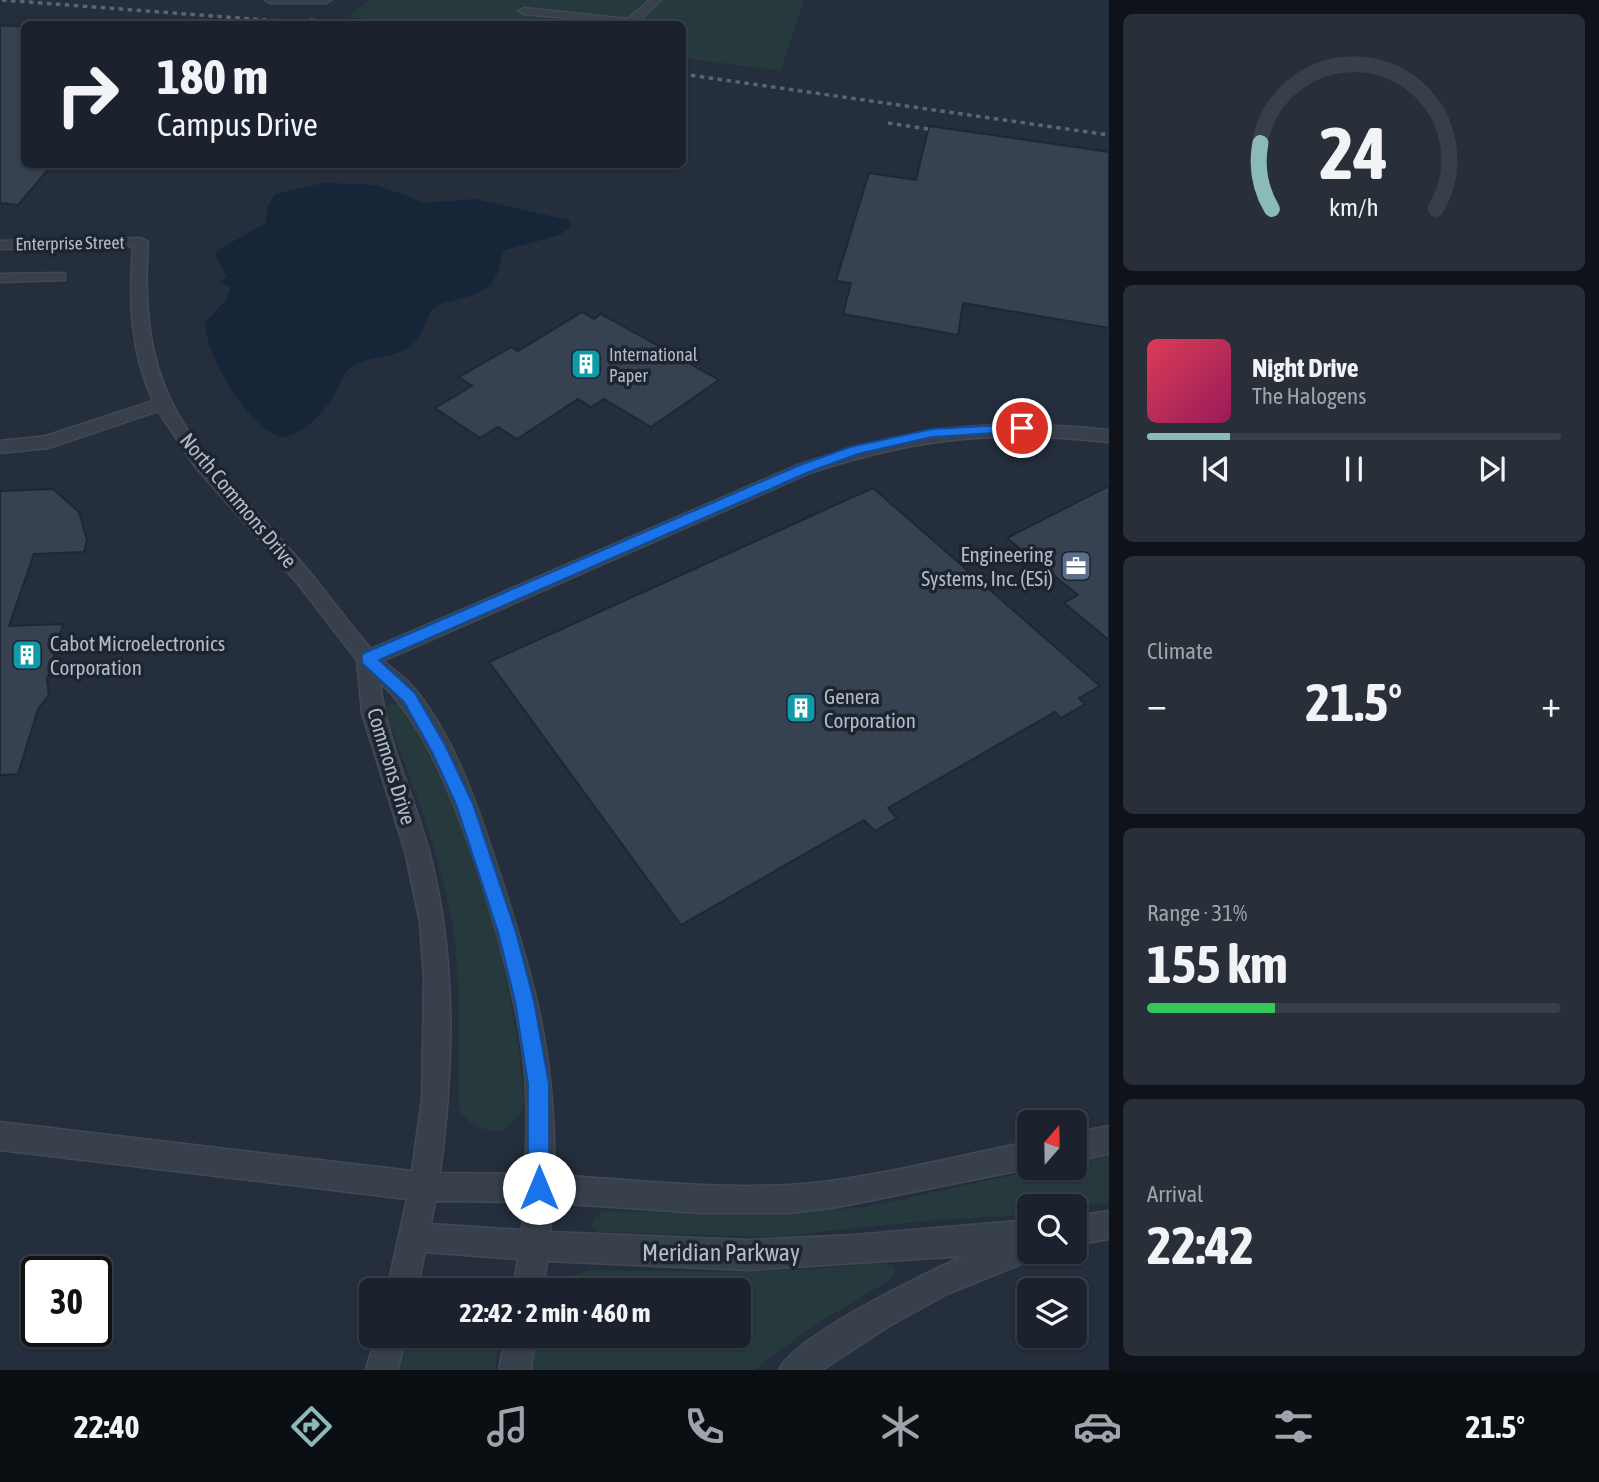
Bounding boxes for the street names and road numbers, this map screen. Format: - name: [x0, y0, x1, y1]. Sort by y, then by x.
- street label: Enterprise Street: [15, 232, 125, 254]
- street label: North Commons Drive: [176, 428, 302, 572]
- street label: Commons Drive: [363, 705, 421, 827]
- street label: Meridian Parkway: [642, 1239, 800, 1266]

